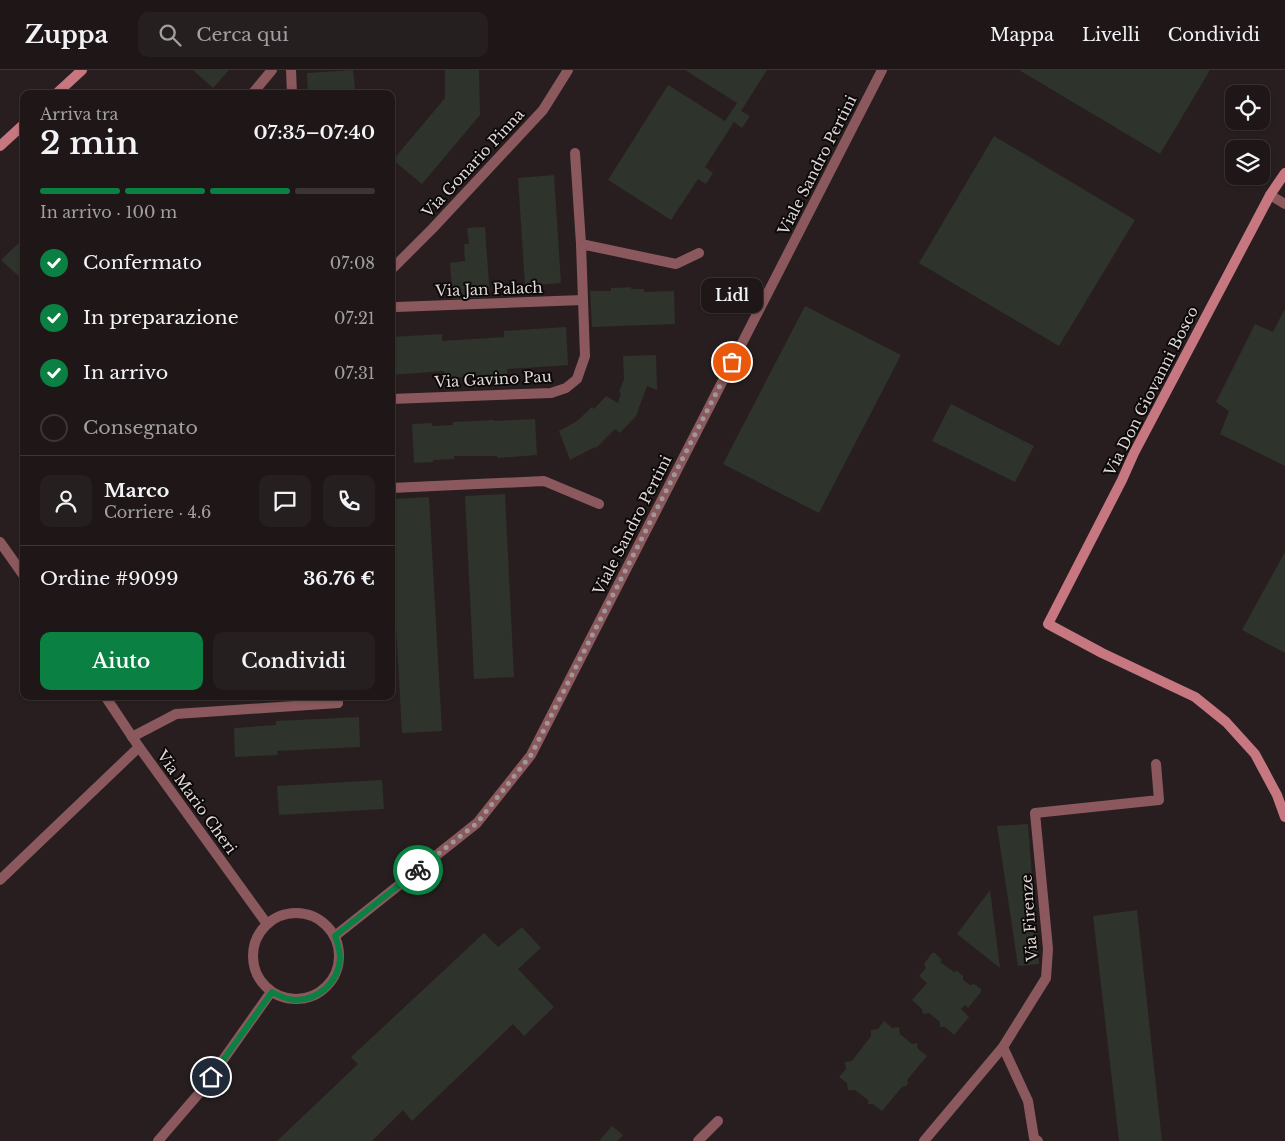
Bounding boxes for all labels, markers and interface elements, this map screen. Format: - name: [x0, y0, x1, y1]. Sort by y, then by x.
- search box: [138, 12, 488, 57]
- text: Zuppa: [25, 20, 108, 49]
- icon: search: [156, 21, 184, 49]
- text: Cerca qui: [196, 23, 289, 46]
- text: Mappa: [990, 24, 1054, 46]
- text: Livelli: [1082, 24, 1140, 46]
- text: Condividi: [1168, 24, 1260, 46]
- map controls: [1225, 85, 1270, 185]
- button: locate: [1225, 85, 1270, 130]
- street label: Viale Sandro Pertini: [773, 92, 860, 239]
- text: Arriva tra: [40, 104, 118, 124]
- street label: Via Gonario Pinna: [417, 104, 529, 222]
- text: 07:35–07:40: [253, 121, 375, 144]
- text: 2 min: [40, 123, 139, 163]
- button: layers: [1225, 140, 1270, 185]
- text: In arrivo · 100 m: [40, 202, 177, 222]
- icon: check: [40, 249, 68, 277]
- text: Confermato: [83, 251, 202, 274]
- text: 07:08: [330, 253, 375, 273]
- callout: Lidl: [701, 277, 763, 312]
- street label: Via Jan Palach: [434, 278, 543, 300]
- text: Lidl: [715, 285, 749, 305]
- street label: Via Don Giovanni Bosco: [1099, 303, 1202, 480]
- icon: check: [40, 304, 68, 332]
- text: In preparazione: [83, 306, 239, 329]
- text: 07:21: [334, 308, 375, 328]
- pin: [711, 341, 753, 383]
- icon: bag: [718, 348, 746, 376]
- icon: check: [40, 359, 68, 387]
- text: In arrivo: [83, 361, 168, 384]
- text: 07:31: [334, 363, 375, 383]
- street label: Via Gavino Pau: [433, 366, 552, 392]
- text: Consegnato: [83, 416, 198, 439]
- street label: Viale Sandro Pertini: [588, 452, 675, 599]
- button: person: [40, 475, 92, 527]
- button: chat: [259, 475, 311, 527]
- button: phone: [323, 475, 375, 527]
- text: Marco: [104, 479, 169, 502]
- text: Corriere · 4.6: [104, 502, 211, 522]
- text: Ordine #9099: [40, 567, 178, 590]
- text: 36.76 €: [303, 567, 375, 590]
- button: Aiuto: [40, 632, 203, 690]
- button: Condividi: [213, 632, 375, 690]
- street label: Via Mario Cheri: [152, 746, 241, 858]
- courier: [393, 845, 443, 895]
- icon: bike: [404, 856, 432, 884]
- street label: Via Firenze: [1016, 874, 1042, 963]
- pin: [190, 1056, 232, 1098]
- icon: home: [197, 1063, 225, 1091]

